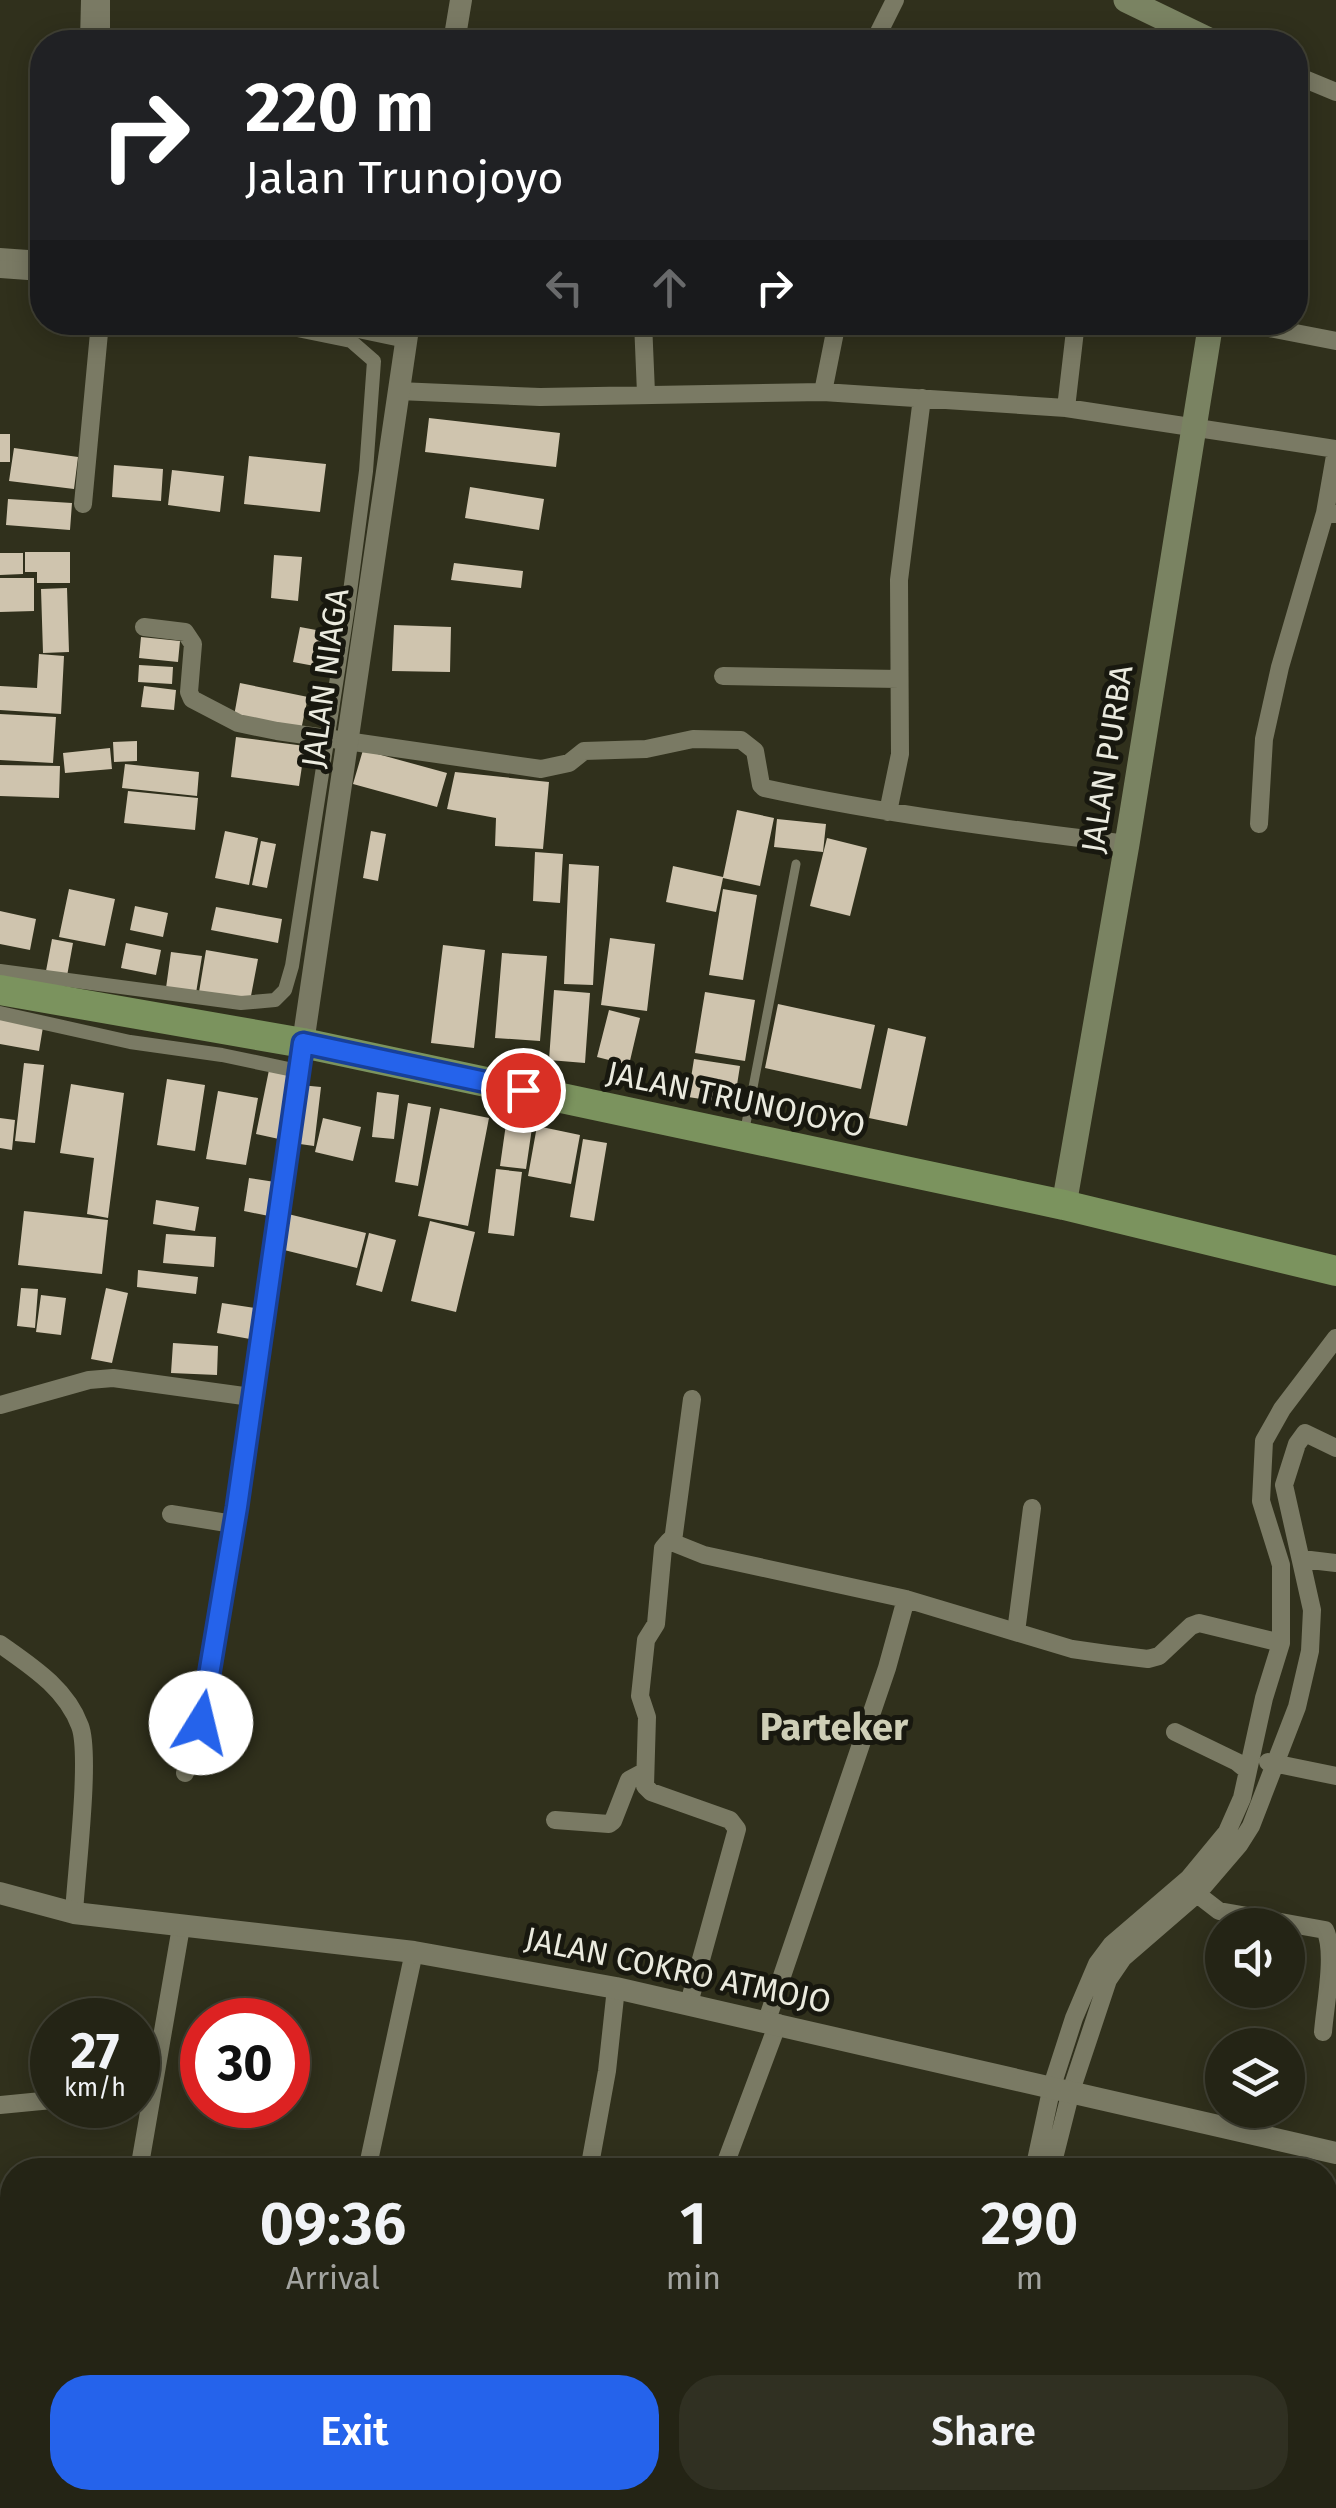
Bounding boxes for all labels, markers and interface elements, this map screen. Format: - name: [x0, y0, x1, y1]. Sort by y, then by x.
- text: 220 m: [245, 66, 434, 150]
- icon: right: [80, 70, 210, 200]
- text: Jalan Trunojoyo: [245, 151, 564, 205]
- icon: left: [537, 260, 592, 315]
- icon: ahead: [642, 260, 697, 315]
- icon: right: [747, 260, 802, 315]
- street label: JALAN NIAGA: [294, 585, 356, 770]
- street label: JALAN PURBA: [1073, 662, 1141, 856]
- pin: [481, 1048, 566, 1133]
- street label: JALAN TRUNOJOYO: [603, 1053, 869, 1145]
- icon: arrive: [496, 1063, 551, 1118]
- position arrow: [149, 1671, 253, 1775]
- district label: Parteker: [760, 1704, 909, 1750]
- map controls: [1205, 1908, 1305, 2128]
- button: sound: [1205, 1908, 1305, 2008]
- street label: JALAN COKRO ATMOJO: [522, 1919, 834, 2021]
- speed limit sign: 30: [180, 1998, 310, 2128]
- text: 27: [71, 2021, 119, 2081]
- button: layers: [1205, 2028, 1305, 2128]
- text: km/h: [64, 2073, 126, 2103]
- text: 09:36: [260, 2188, 406, 2260]
- text: 1: [680, 2188, 707, 2260]
- text: 290: [980, 2188, 1078, 2260]
- text: Arrival: [286, 2259, 380, 2297]
- text: min: [666, 2259, 721, 2297]
- text: m: [1016, 2259, 1043, 2297]
- button: Exit: [50, 2375, 659, 2490]
- button: Share: [679, 2375, 1288, 2490]

